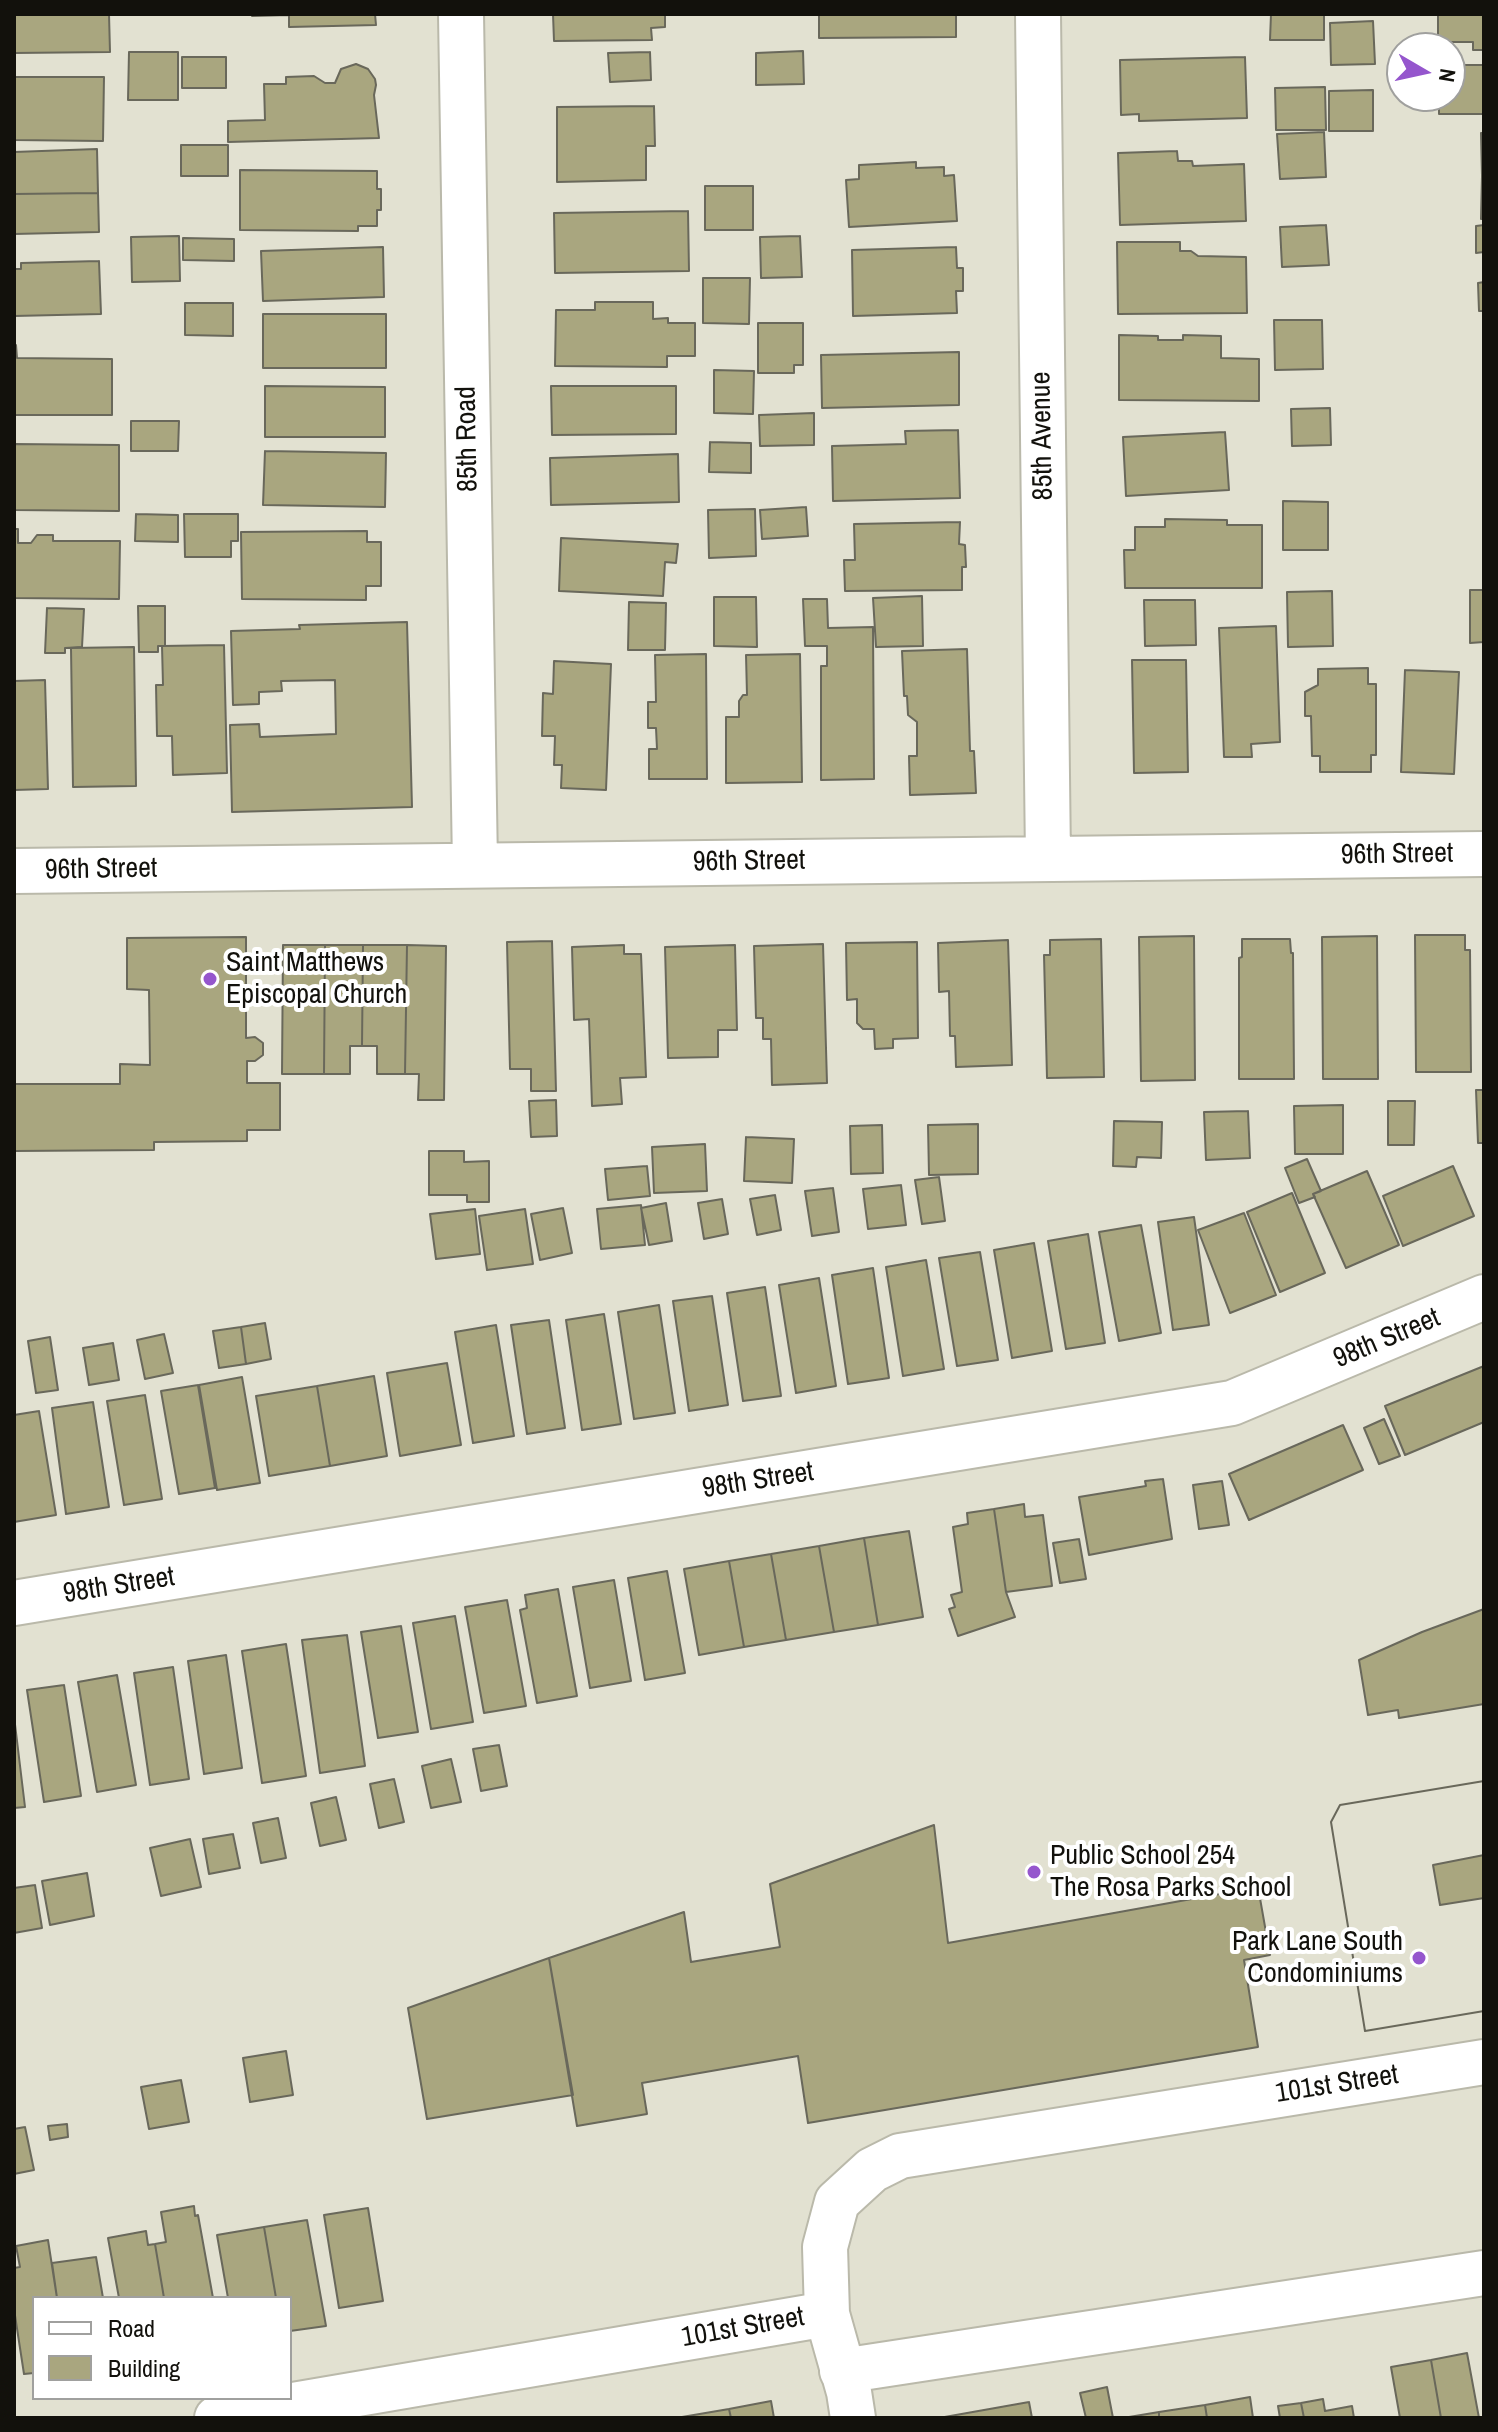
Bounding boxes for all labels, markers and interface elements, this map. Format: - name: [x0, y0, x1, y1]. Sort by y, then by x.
- north arrow: [1386, 32, 1466, 112]
- text: N: [1432, 67, 1464, 84]
- street label: 85th Avenue: [1025, 371, 1061, 501]
- street label: 85th Road: [450, 386, 486, 492]
- street label: 96th Street: [1341, 837, 1453, 873]
- street label: 96th Street: [693, 844, 805, 880]
- street label: 96th Street: [45, 852, 157, 888]
- place label: Saint Matthews Episcopal Church: [226, 946, 407, 1012]
- marker: Saint Matthews Episcopal Church: [201, 970, 219, 988]
- street label: 98th Street: [1329, 1302, 1445, 1376]
- street label: 98th Street: [700, 1456, 816, 1506]
- street label: 98th Street: [61, 1561, 177, 1611]
- place label: Public School 254 The Rosa Parks School: [1050, 1839, 1291, 1905]
- marker: Public School 254 The Rosa Parks School: [1025, 1863, 1043, 1881]
- place label: Park Lane South Condominiums: [1232, 1925, 1403, 1991]
- marker: Park Lane South Condominiums: [1410, 1949, 1428, 1967]
- street label: 101st Street: [1273, 2059, 1401, 2111]
- legend: [32, 2296, 292, 2400]
- street label: 101st Street: [679, 2301, 807, 2355]
- text: Road: [108, 2312, 155, 2344]
- text: Building: [108, 2352, 180, 2384]

